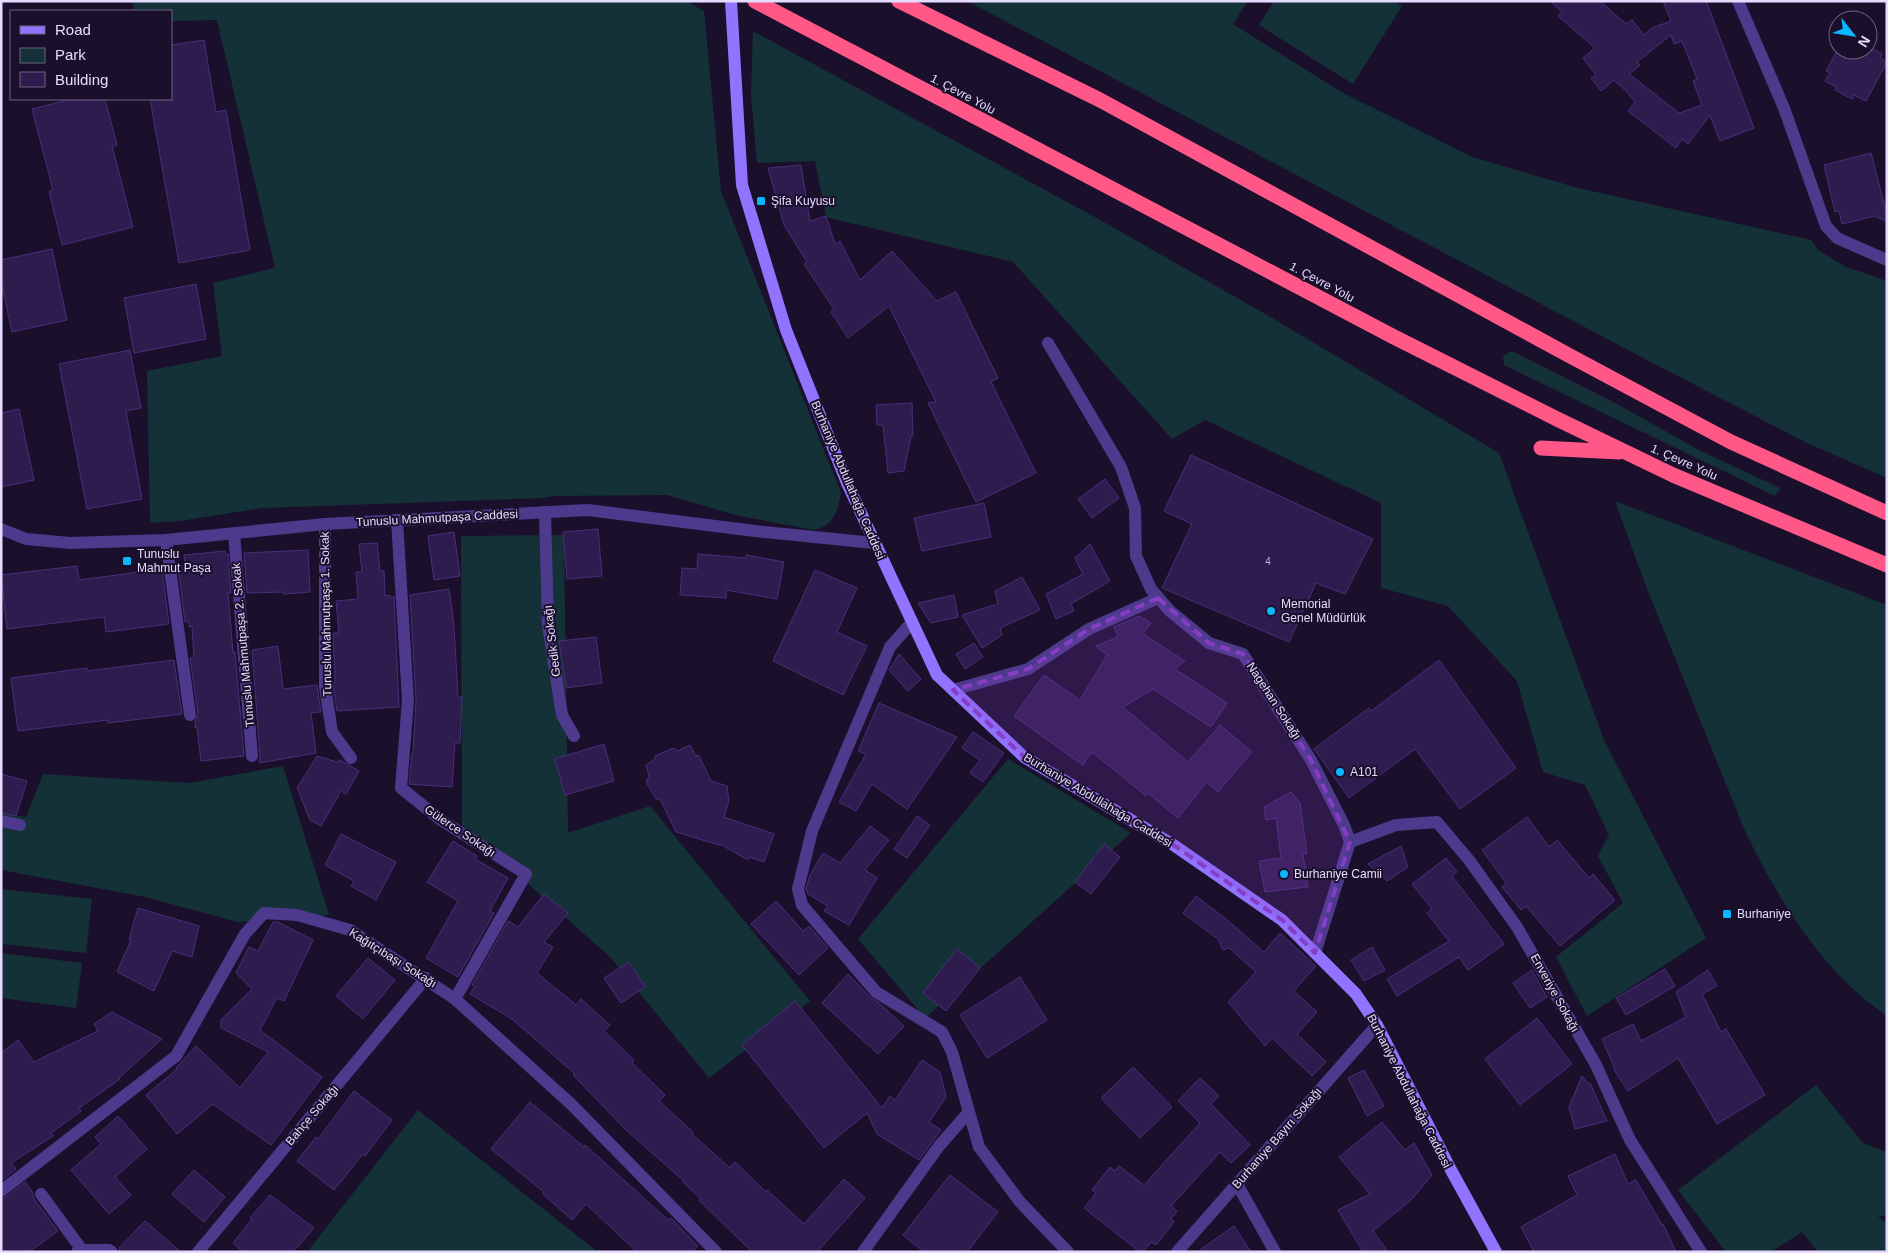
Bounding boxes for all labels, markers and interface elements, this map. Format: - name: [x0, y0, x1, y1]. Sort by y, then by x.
- legend: [10, 10, 172, 100]
- north arrow: [1828, 10, 1878, 60]
- text: Road: [55, 21, 91, 38]
- text: N: [1855, 33, 1874, 50]
- text: Park: [55, 46, 86, 63]
- text: Building: [55, 71, 108, 88]
- street label: 1. Çevre Yolu: [928, 71, 998, 117]
- place label: Şifa Kuyusu: [771, 194, 835, 208]
- marker: Şifa Kuyusu: [755, 195, 767, 207]
- street label: 1. Çevre Yolu: [1287, 259, 1357, 305]
- street label: Burhaniye Abdullahağa Caddesi: [808, 399, 888, 561]
- street label: 1. Çevre Yolu: [1649, 441, 1719, 483]
- street label: Tunuslu Mahmutpaşa Caddesi: [356, 507, 518, 529]
- street label: Tunuslu Mahmutpaşa 1. Sokak: [318, 530, 334, 697]
- place label: Tunuslu Mahmut Paşa: [137, 547, 211, 575]
- marker: Tunuslu Mahmut Paşa: [121, 555, 133, 567]
- house number: 4: [1265, 556, 1271, 567]
- street label: Tunuslu Mahmutpaşa 2. Sokak: [229, 561, 257, 728]
- place label: Memorial Genel Müdürlük: [1281, 597, 1367, 625]
- street label: Gedik Sokağı: [541, 604, 563, 678]
- marker: Memorial Genel Müdürlük: [1265, 605, 1277, 617]
- street label: Nagehan Sokağı: [1244, 660, 1304, 742]
- street label: Burhaniye Abdullahağa Caddesi: [1021, 750, 1175, 850]
- place label: A101: [1350, 765, 1378, 779]
- marker: A101: [1334, 766, 1346, 778]
- street label: Gülerce Sokağı: [422, 802, 498, 860]
- place label: Burhaniye Camii: [1294, 867, 1382, 881]
- marker: Burhaniye Camii: [1278, 868, 1290, 880]
- place label: Burhaniye: [1737, 907, 1791, 921]
- marker: Burhaniye: [1721, 908, 1733, 920]
- street label: Kağıtçıbaşı Sokağı: [347, 925, 439, 991]
- street label: Enveriye Sokağı: [1528, 951, 1582, 1035]
- street label: Burhaniye Abdullahağa Caddesi: [1364, 1012, 1454, 1170]
- street label: Bahçe Sokağı: [283, 1082, 341, 1148]
- street label: Burhaniye Bayırı Sokağı: [1229, 1085, 1325, 1191]

